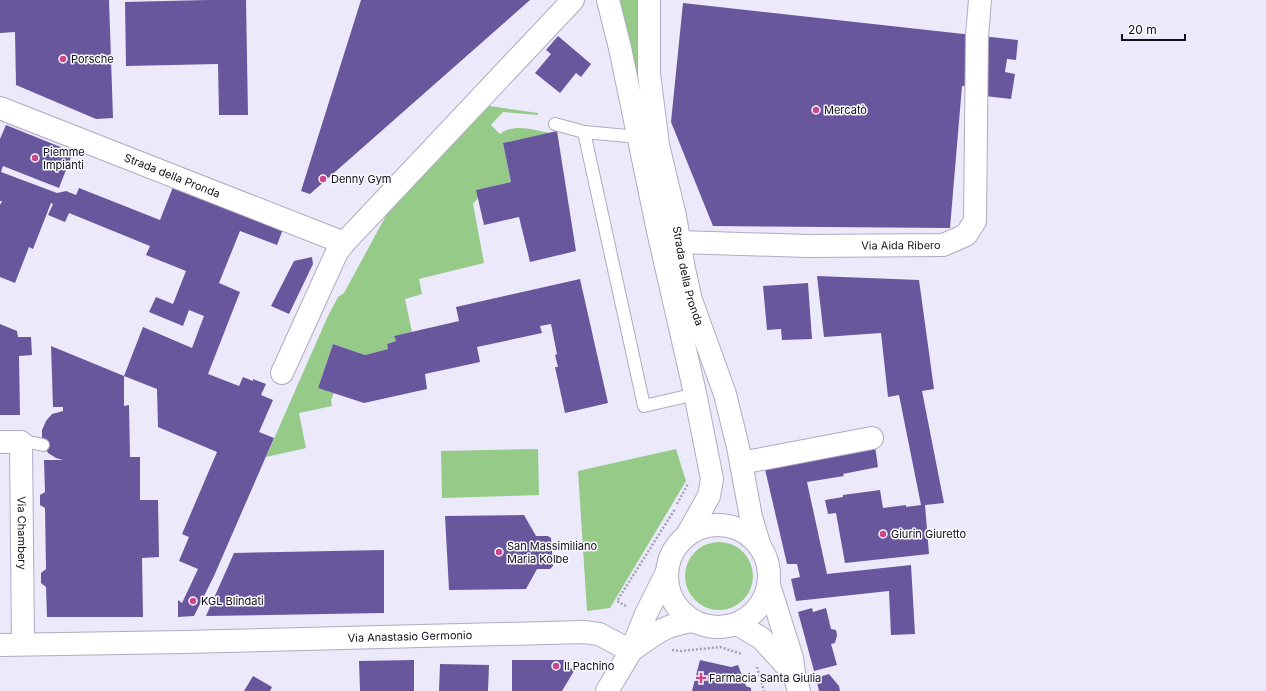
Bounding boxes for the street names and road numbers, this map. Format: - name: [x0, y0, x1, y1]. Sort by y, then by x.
- street label: Strada della Pronda: [122, 150, 222, 201]
- street label: Strada della Pronda: [670, 225, 707, 328]
- street label: Via Aida Ribero: [861, 238, 941, 253]
- street label: Via Chambery: [15, 496, 29, 570]
- street label: Via Anastasio Germonio: [347, 628, 473, 645]

